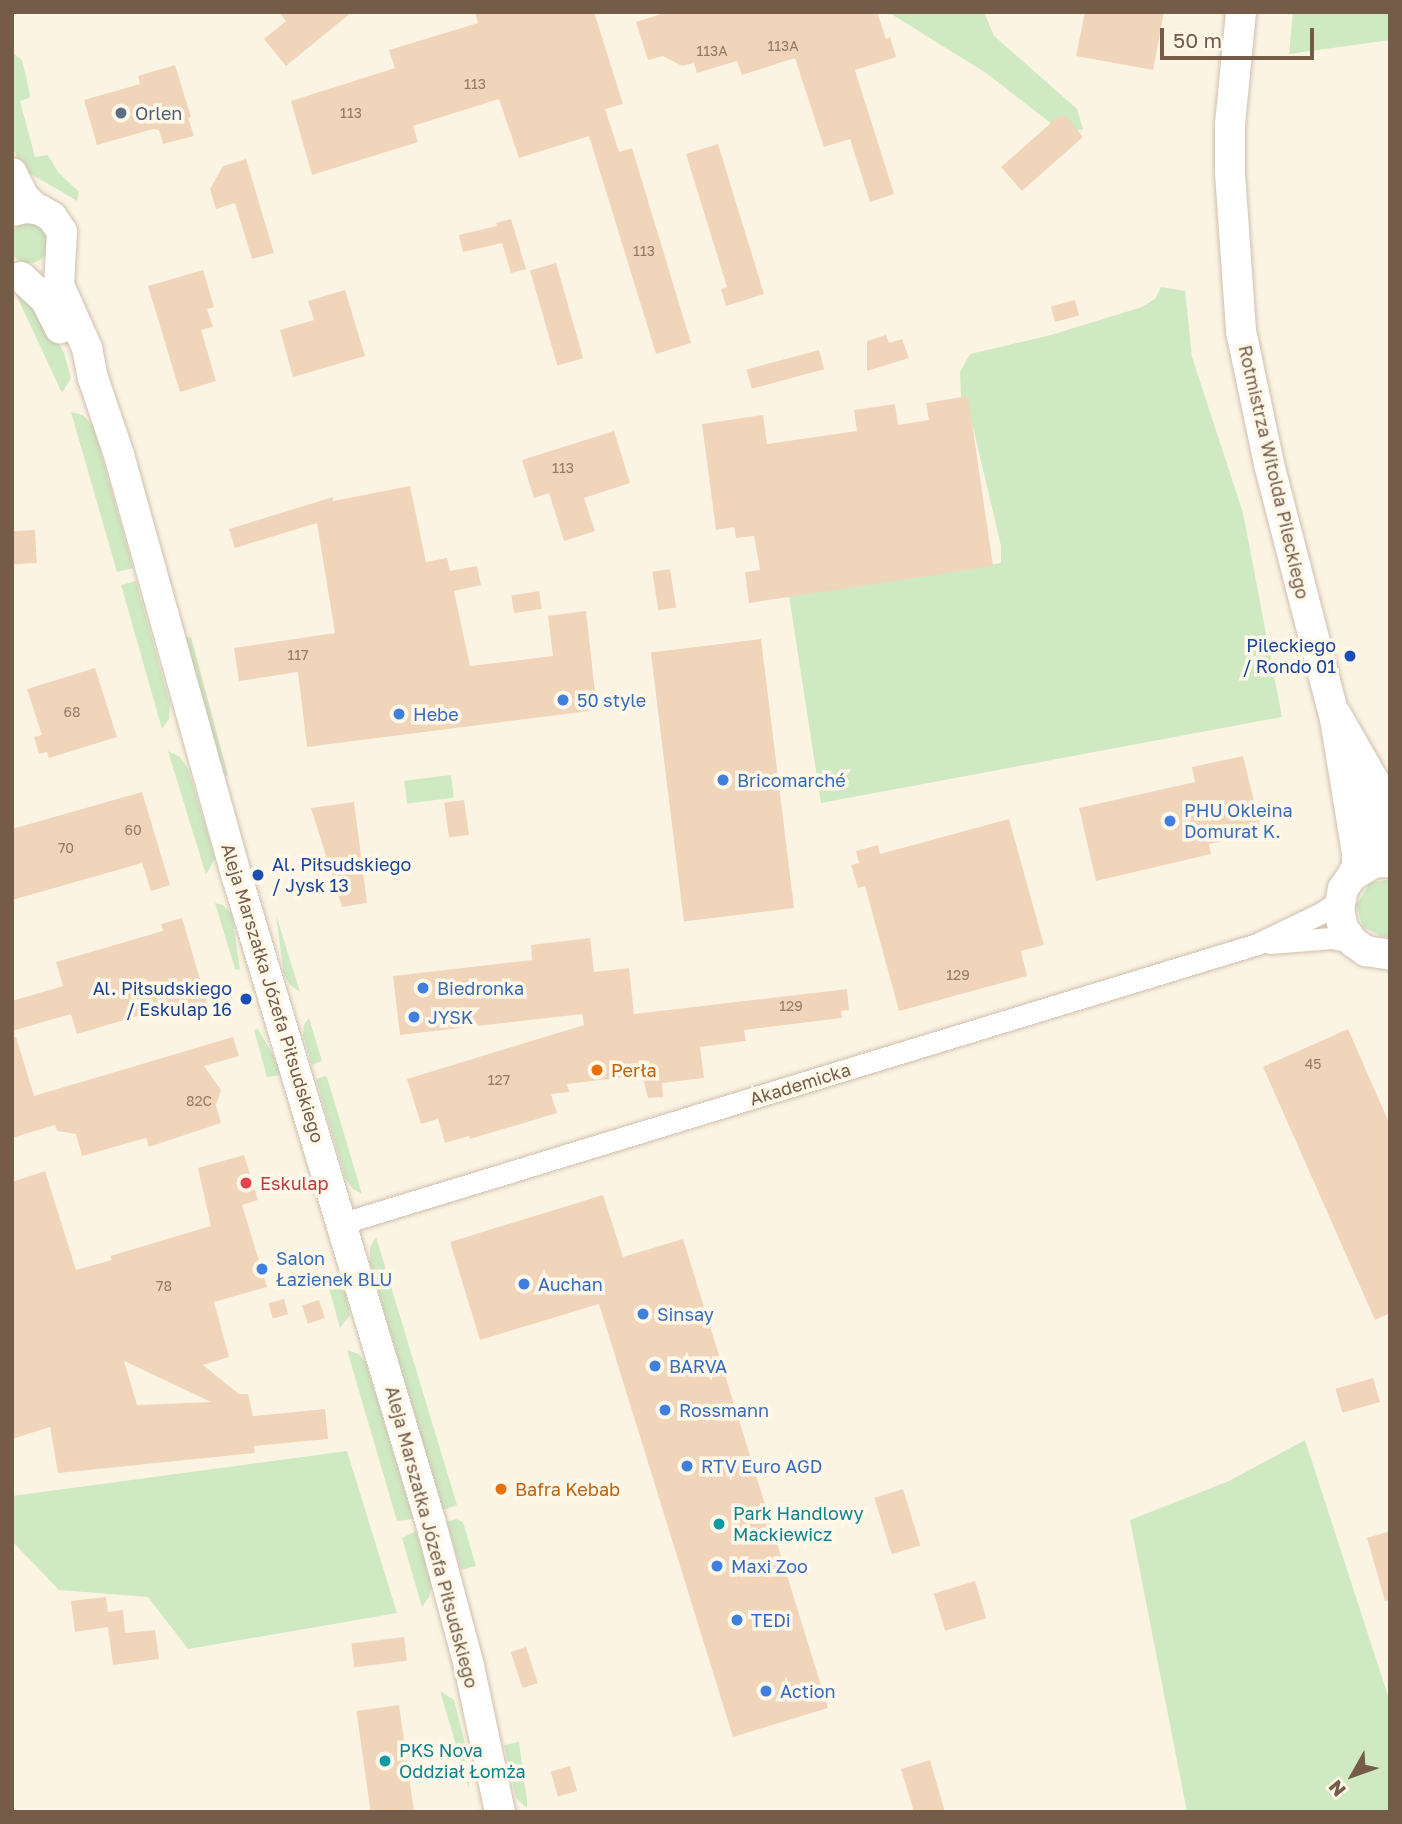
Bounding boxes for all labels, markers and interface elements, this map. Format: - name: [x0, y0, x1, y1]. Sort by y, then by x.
- scale bar: [1164, 14, 1318, 58]
- text: 50 m: [1173, 27, 1222, 53]
- house number: 113A: [767, 38, 799, 54]
- house number: 113A: [696, 43, 728, 59]
- house number: 113: [464, 76, 486, 92]
- place label: Orlen: [135, 102, 182, 124]
- marker: Orlen: [113, 105, 129, 121]
- house number: 113: [340, 105, 362, 121]
- house number: 113: [633, 243, 655, 259]
- street label: Rotmistrza Witolda Pileckiego: [1234, 343, 1314, 601]
- house number: 113: [552, 460, 574, 476]
- place label: Pileckiego / Rondo 01: [1243, 635, 1336, 678]
- house number: 117: [288, 647, 308, 663]
- marker: Pileckiego / Rondo 01: [1342, 648, 1358, 664]
- place label: 50 style: [577, 689, 646, 711]
- marker: 50 style: [555, 692, 571, 708]
- place label: Hebe: [413, 703, 459, 725]
- house number: 68: [63, 704, 81, 720]
- marker: Hebe: [391, 706, 407, 722]
- place label: Bricomarché: [737, 769, 846, 791]
- marker: Bricomarché: [715, 772, 731, 788]
- place label: PHU Okleina Domurat K.: [1184, 800, 1293, 842]
- marker: PHU Okleina Domurat K.: [1162, 813, 1178, 829]
- house number: 60: [124, 822, 142, 838]
- house number: 70: [58, 840, 74, 856]
- street label: Aleja Marszałka Józefa Piłsudskiego: [217, 841, 329, 1145]
- place label: Al. Piłsudskiego / Jysk 13: [272, 854, 411, 896]
- marker: Al. Piłsudskiego / Jysk 13: [250, 867, 266, 883]
- house number: 129: [946, 967, 970, 983]
- place label: Biedronka: [437, 977, 524, 999]
- place label: Al. Piłsudskiego / Eskulap 16: [93, 978, 232, 1020]
- marker: Biedronka: [415, 980, 431, 996]
- marker: Al. Piłsudskiego / Eskulap 16: [238, 991, 254, 1007]
- house number: 129: [779, 998, 803, 1014]
- place label: JYSK: [428, 1006, 473, 1028]
- marker: JYSK: [406, 1009, 422, 1025]
- house number: 45: [1305, 1056, 1321, 1072]
- street label: Akademicka: [747, 1058, 853, 1110]
- place label: Perła: [611, 1059, 657, 1081]
- marker: Perła: [589, 1062, 605, 1078]
- house number: 127: [488, 1072, 510, 1088]
- house number: 82C: [186, 1093, 212, 1109]
- place label: Eskulap: [260, 1172, 329, 1194]
- marker: Eskulap: [238, 1175, 254, 1191]
- place label: Salon Łazienek BLU: [276, 1248, 393, 1290]
- marker: Salon Łazienek BLU: [254, 1261, 270, 1277]
- place label: Auchan: [538, 1273, 603, 1295]
- marker: Auchan: [516, 1276, 532, 1292]
- house number: 78: [156, 1278, 172, 1294]
- place label: Sinsay: [657, 1303, 714, 1325]
- marker: Sinsay: [635, 1306, 651, 1322]
- place label: BARVA: [669, 1355, 727, 1377]
- marker: BARVA: [647, 1358, 663, 1374]
- street label: Aleja Marszałka Józefa Piłsudskiego: [381, 1384, 483, 1690]
- place label: Rossmann: [679, 1399, 769, 1421]
- marker: Rossmann: [657, 1402, 673, 1418]
- place label: RTV Euro AGD: [701, 1455, 822, 1477]
- marker: RTV Euro AGD: [679, 1458, 695, 1474]
- place label: Bafra Kebab: [515, 1478, 620, 1500]
- marker: Bafra Kebab: [493, 1481, 509, 1497]
- place label: Park Handlowy Mackiewicz: [733, 1503, 864, 1546]
- marker: Park Handlowy Mackiewicz: [711, 1516, 727, 1532]
- place label: Maxi Zoo: [731, 1555, 808, 1577]
- marker: Maxi Zoo: [709, 1558, 725, 1574]
- place label: TEDi: [751, 1609, 791, 1631]
- marker: TEDi: [729, 1612, 745, 1628]
- place label: Action: [780, 1680, 836, 1702]
- marker: Action: [758, 1683, 774, 1699]
- place label: PKS Nova Oddział Łomża: [399, 1740, 526, 1782]
- north arrow: [1318, 1740, 1388, 1810]
- marker: PKS Nova Oddział Łomża: [377, 1753, 393, 1769]
- text: N: [1323, 1776, 1350, 1802]

